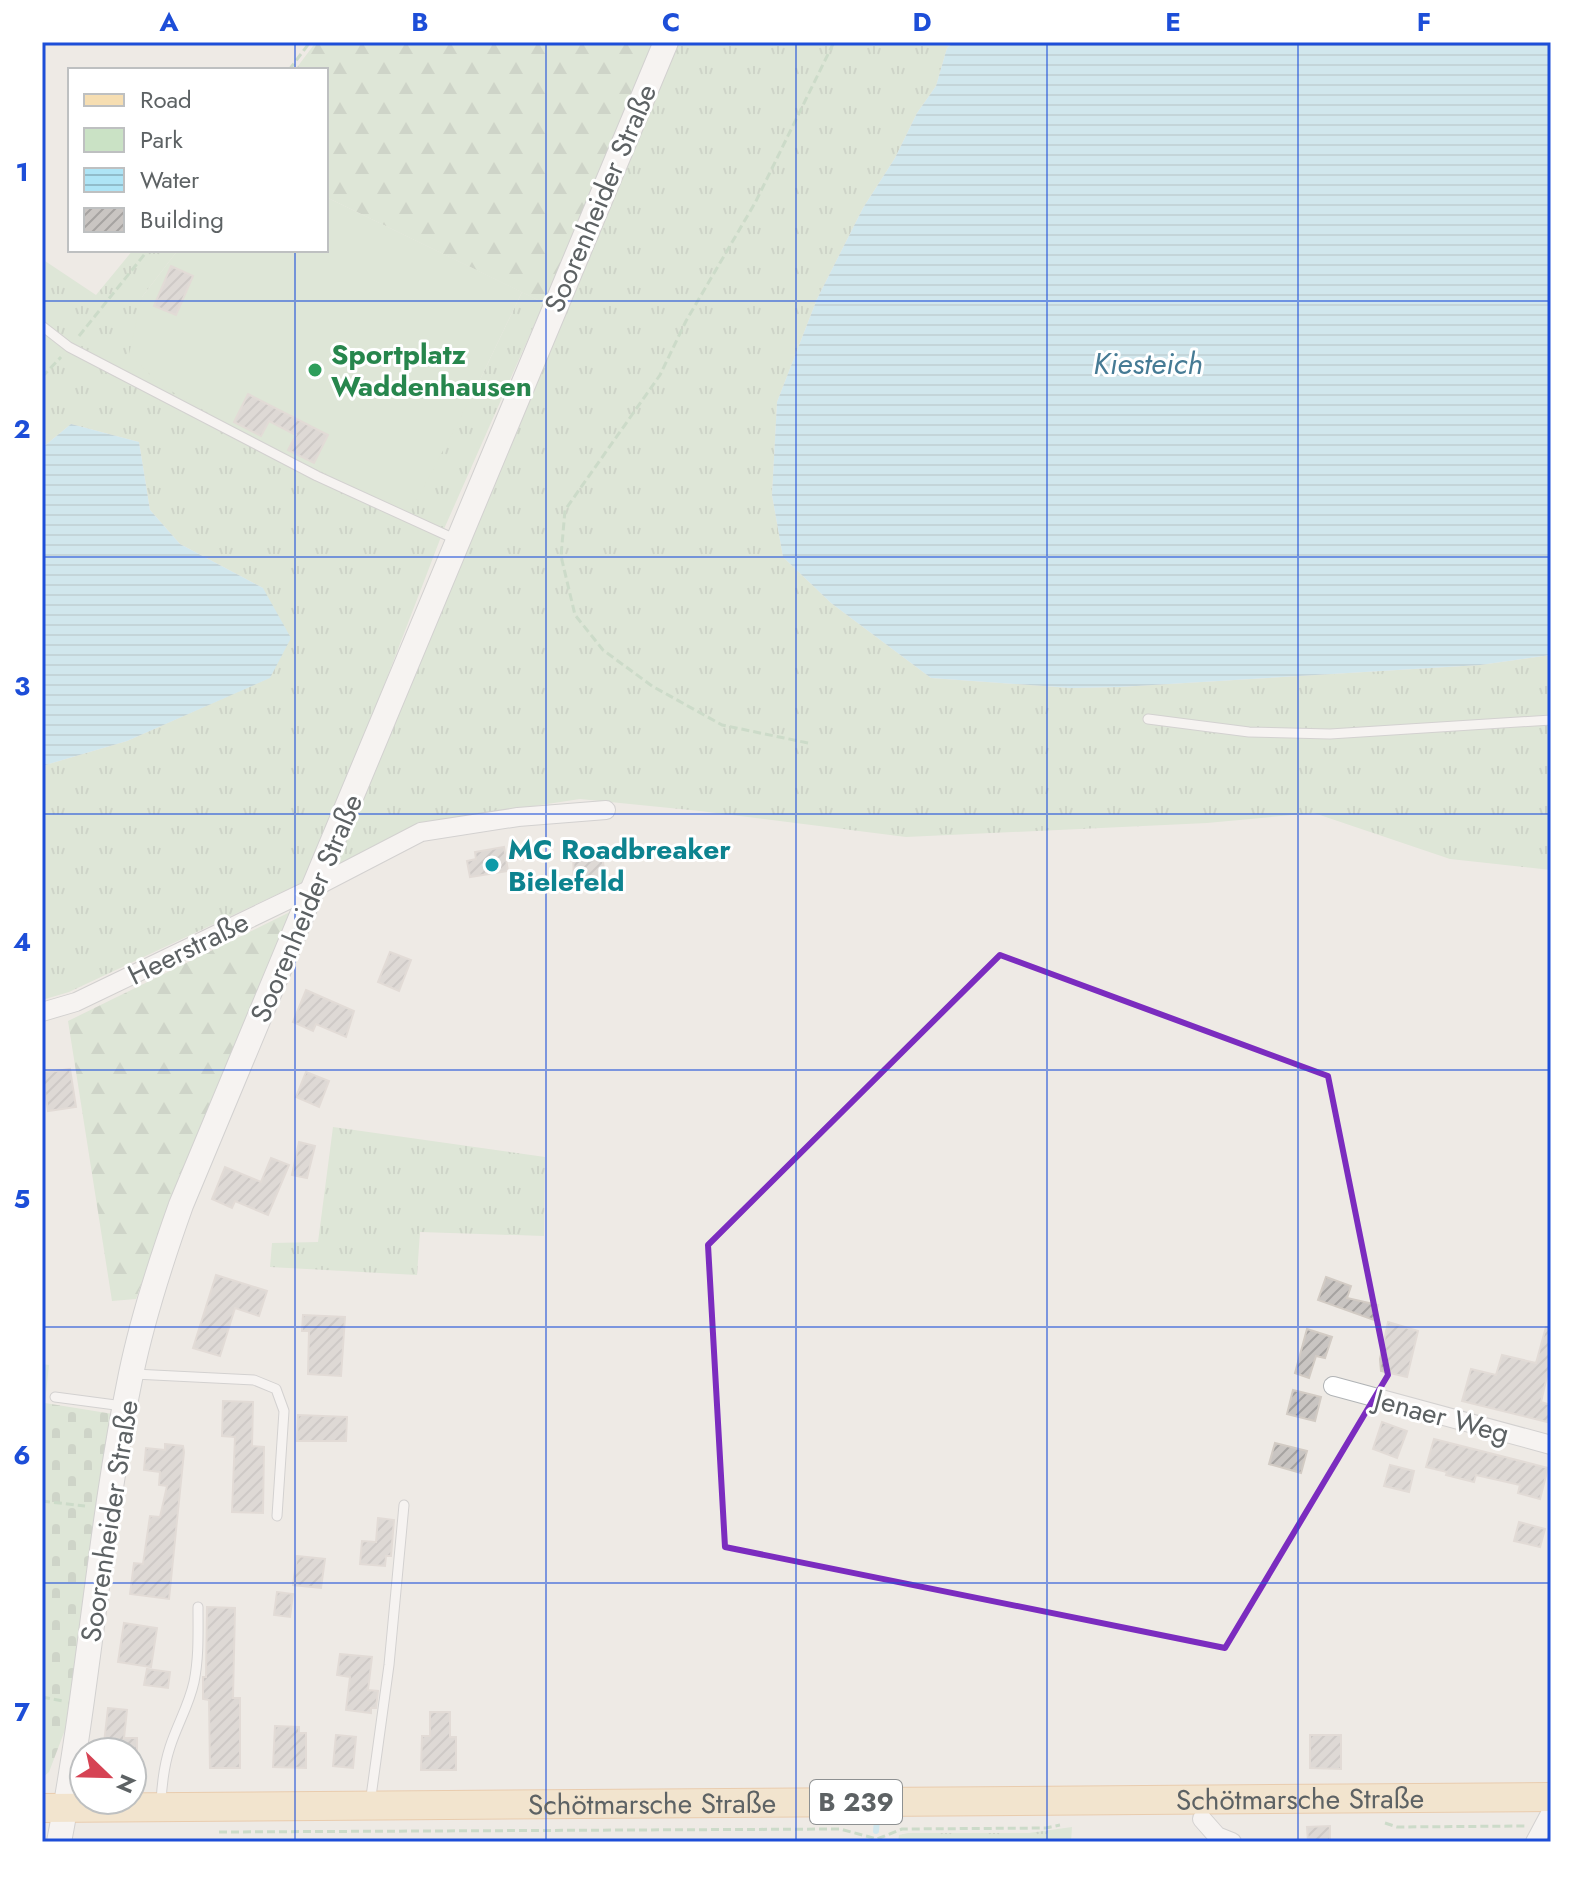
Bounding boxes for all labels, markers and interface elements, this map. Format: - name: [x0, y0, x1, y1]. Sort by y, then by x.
- text: A: [158, 3, 179, 41]
- text: B: [411, 3, 429, 41]
- text: C: [662, 3, 680, 41]
- text: D: [912, 3, 932, 41]
- text: E: [1165, 3, 1181, 41]
- text: F: [1417, 3, 1431, 41]
- legend: [68, 68, 328, 252]
- street label: Soorenheider Straße: [534, 78, 667, 319]
- text: Road: [140, 82, 192, 117]
- text: Park: [140, 122, 183, 157]
- text: 1: [15, 153, 29, 191]
- text: Water: [140, 162, 200, 197]
- text: Building: [140, 202, 224, 237]
- place label: Sportplatz Waddenhausen: [331, 334, 532, 407]
- water label: Kiesteich: [1093, 342, 1203, 385]
- marker: Sportplatz Waddenhausen: [306, 361, 324, 379]
- text: 2: [13, 410, 31, 448]
- text: 3: [14, 667, 30, 705]
- street label: Soorenheider Straße: [240, 788, 373, 1029]
- place label: MC Roadbreaker Bielefeld: [508, 829, 731, 902]
- marker: MC Roadbreaker Bielefeld: [483, 856, 501, 874]
- street label: Heerstraße: [121, 902, 256, 995]
- text: 4: [13, 923, 31, 961]
- text: 5: [14, 1180, 30, 1218]
- street label: Jenaer Weg: [1366, 1378, 1514, 1454]
- street label: Soorenheider Straße: [70, 1397, 149, 1645]
- text: 6: [13, 1436, 31, 1474]
- text: 7: [14, 1693, 30, 1731]
- north arrow: [68, 1736, 148, 1816]
- text: N: [108, 1770, 145, 1798]
- street label: Schötmarsche Straße: [1176, 1778, 1424, 1821]
- road number: B 239: [810, 1780, 902, 1824]
- street label: Schötmarsche Straße: [528, 1783, 776, 1825]

